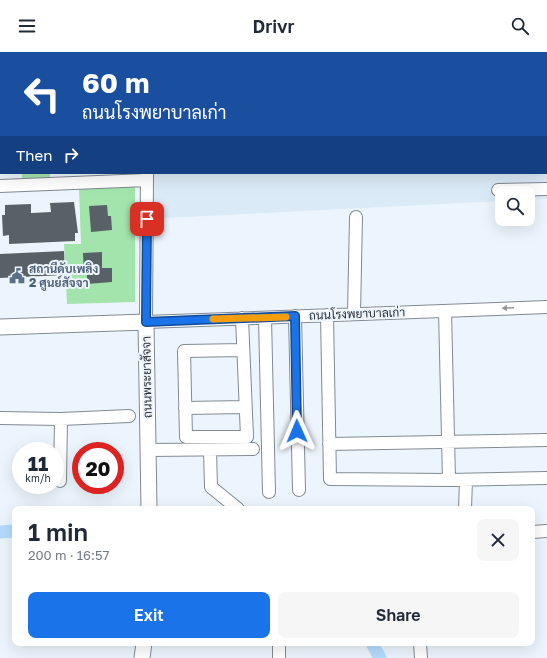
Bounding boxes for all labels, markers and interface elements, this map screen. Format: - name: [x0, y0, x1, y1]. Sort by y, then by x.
- icon: menu: [16, 15, 38, 37]
- text: Drivr: [252, 15, 295, 37]
- icon: search: [509, 15, 531, 37]
- text: 60 m: [82, 66, 149, 99]
- icon: left: [16, 68, 68, 120]
- text: ถนนโรงพยาบาลเก่า: [82, 101, 227, 123]
- icon: right: [60, 144, 82, 166]
- text: Then: [16, 146, 52, 164]
- map controls: [495, 186, 535, 226]
- button: search: [495, 186, 535, 226]
- pin: [130, 202, 164, 236]
- icon: arrive: [136, 208, 158, 230]
- place label: สถานีดับเพลิง 2 ศูนย์สัจจา: [29, 261, 98, 291]
- public building icon: สถานีดับเพลิง 2 ศูนย์สัจจา: [8, 267, 26, 285]
- street label: ถนนโรงพยาบาลเก่า: [309, 304, 405, 323]
- one-way arrow: [502, 305, 514, 312]
- street label: ถนนพระยาสัจจา: [138, 336, 155, 418]
- position arrow: [276, 410, 318, 452]
- speed limit sign: 20: [72, 442, 124, 494]
- text: 11: [28, 451, 48, 475]
- text: km/h: [25, 472, 51, 484]
- text: 1 min: [28, 517, 88, 546]
- button: close: [477, 519, 519, 561]
- text: 200 m · 16:57: [28, 547, 109, 563]
- button: Exit: [28, 592, 270, 638]
- button: Share: [278, 592, 519, 638]

